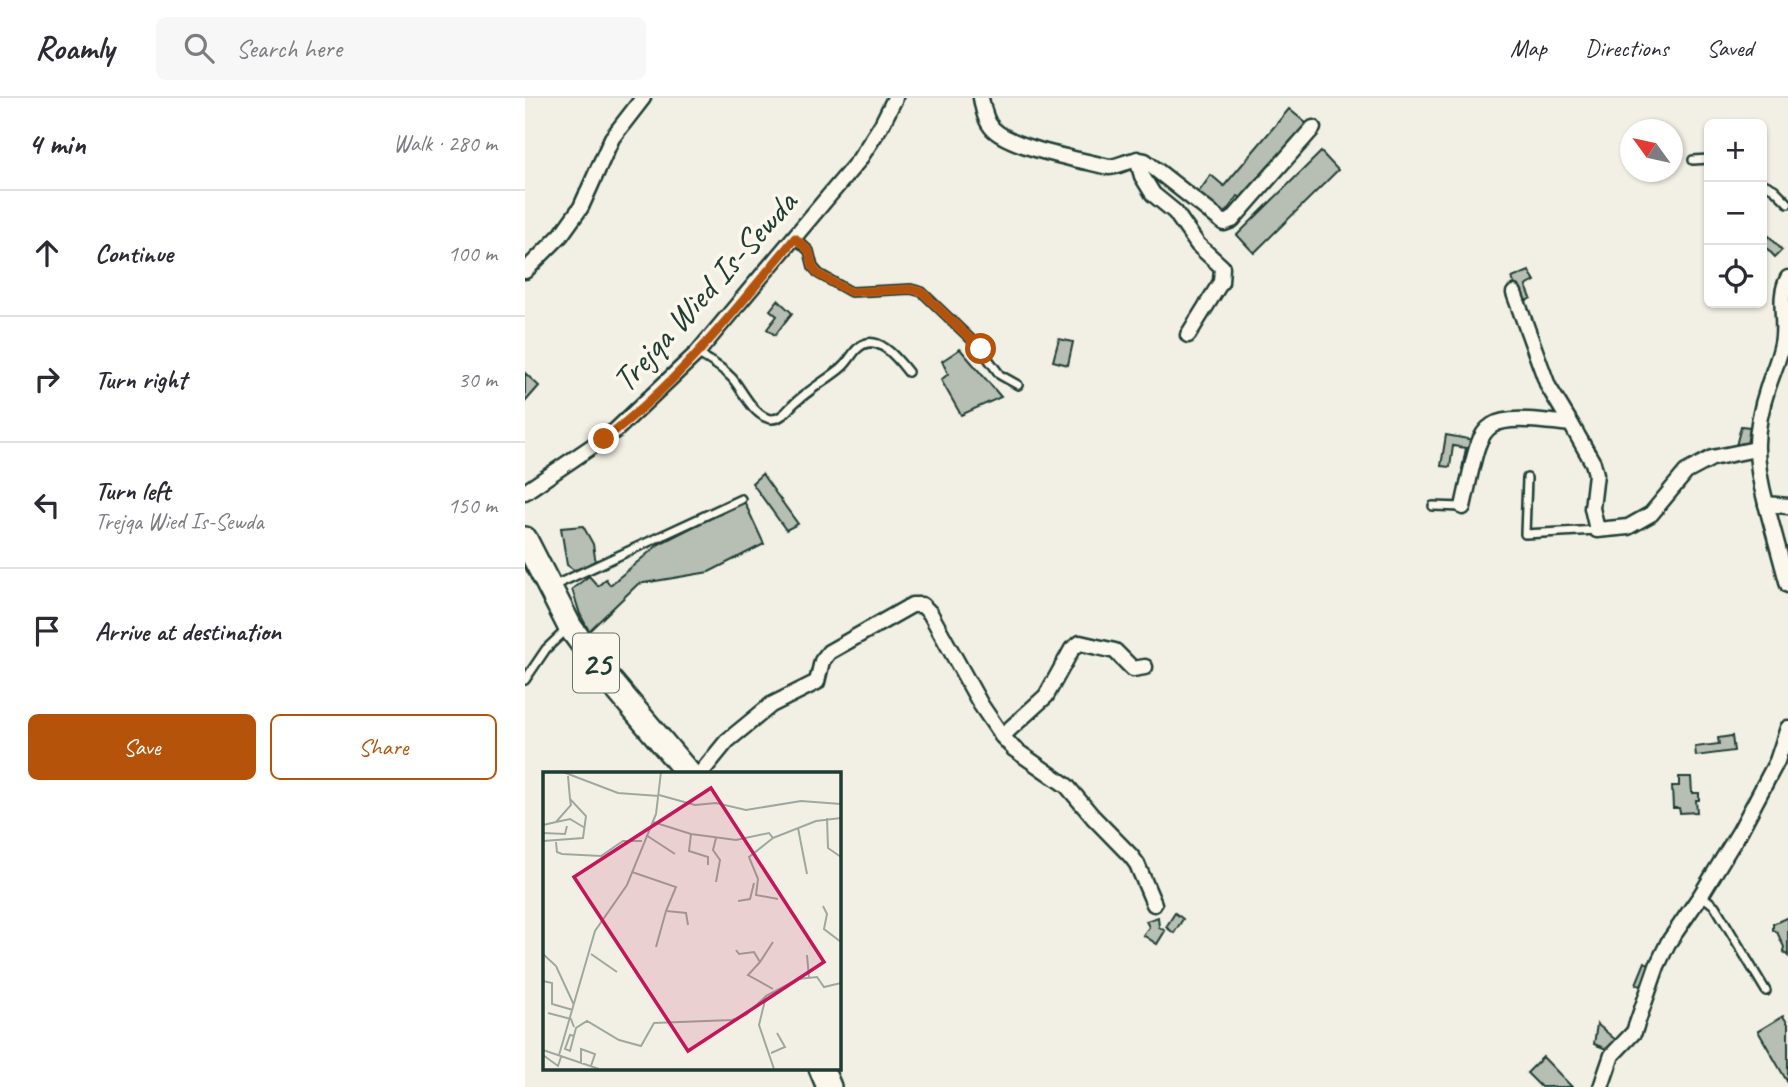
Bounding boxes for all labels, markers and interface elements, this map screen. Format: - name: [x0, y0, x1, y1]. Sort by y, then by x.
- search box: [156, 17, 646, 80]
- text: Roamly: [35, 27, 114, 69]
- icon: search: [180, 29, 218, 67]
- text: Search here: [236, 32, 342, 65]
- text: Map: [1510, 33, 1547, 63]
- text: Directions: [1585, 33, 1668, 63]
- text: Saved: [1706, 33, 1753, 63]
- north arrow: [1620, 119, 1683, 182]
- map controls: [1704, 119, 1767, 308]
- button: +: [1704, 119, 1767, 182]
- text: 4 min: [28, 125, 85, 163]
- text: Walk · 280 m: [393, 129, 497, 158]
- street label: Trejqa Wied Is-Sewda: [602, 180, 808, 402]
- button: −: [1704, 182, 1767, 245]
- icon: ahead: [28, 234, 66, 272]
- text: Continue: [95, 237, 173, 270]
- text: 100 m: [448, 239, 497, 268]
- button: locate: [1704, 245, 1767, 308]
- route start: [965, 333, 996, 364]
- icon: right: [28, 360, 66, 398]
- text: Turn right: [95, 363, 186, 396]
- text: 30 m: [458, 365, 497, 394]
- route end: [588, 423, 619, 454]
- text: Turn left: [95, 474, 170, 507]
- icon: left: [28, 486, 66, 524]
- text: 150 m: [448, 491, 497, 520]
- text: Trejqa Wied Is-Sewda: [95, 507, 263, 536]
- icon: arrive: [28, 612, 66, 650]
- text: Arrive at destination: [95, 615, 281, 648]
- road number: 25: [573, 634, 619, 692]
- button: Save: [28, 714, 256, 780]
- button: Share: [270, 714, 497, 780]
- inset map: [543, 772, 840, 1070]

